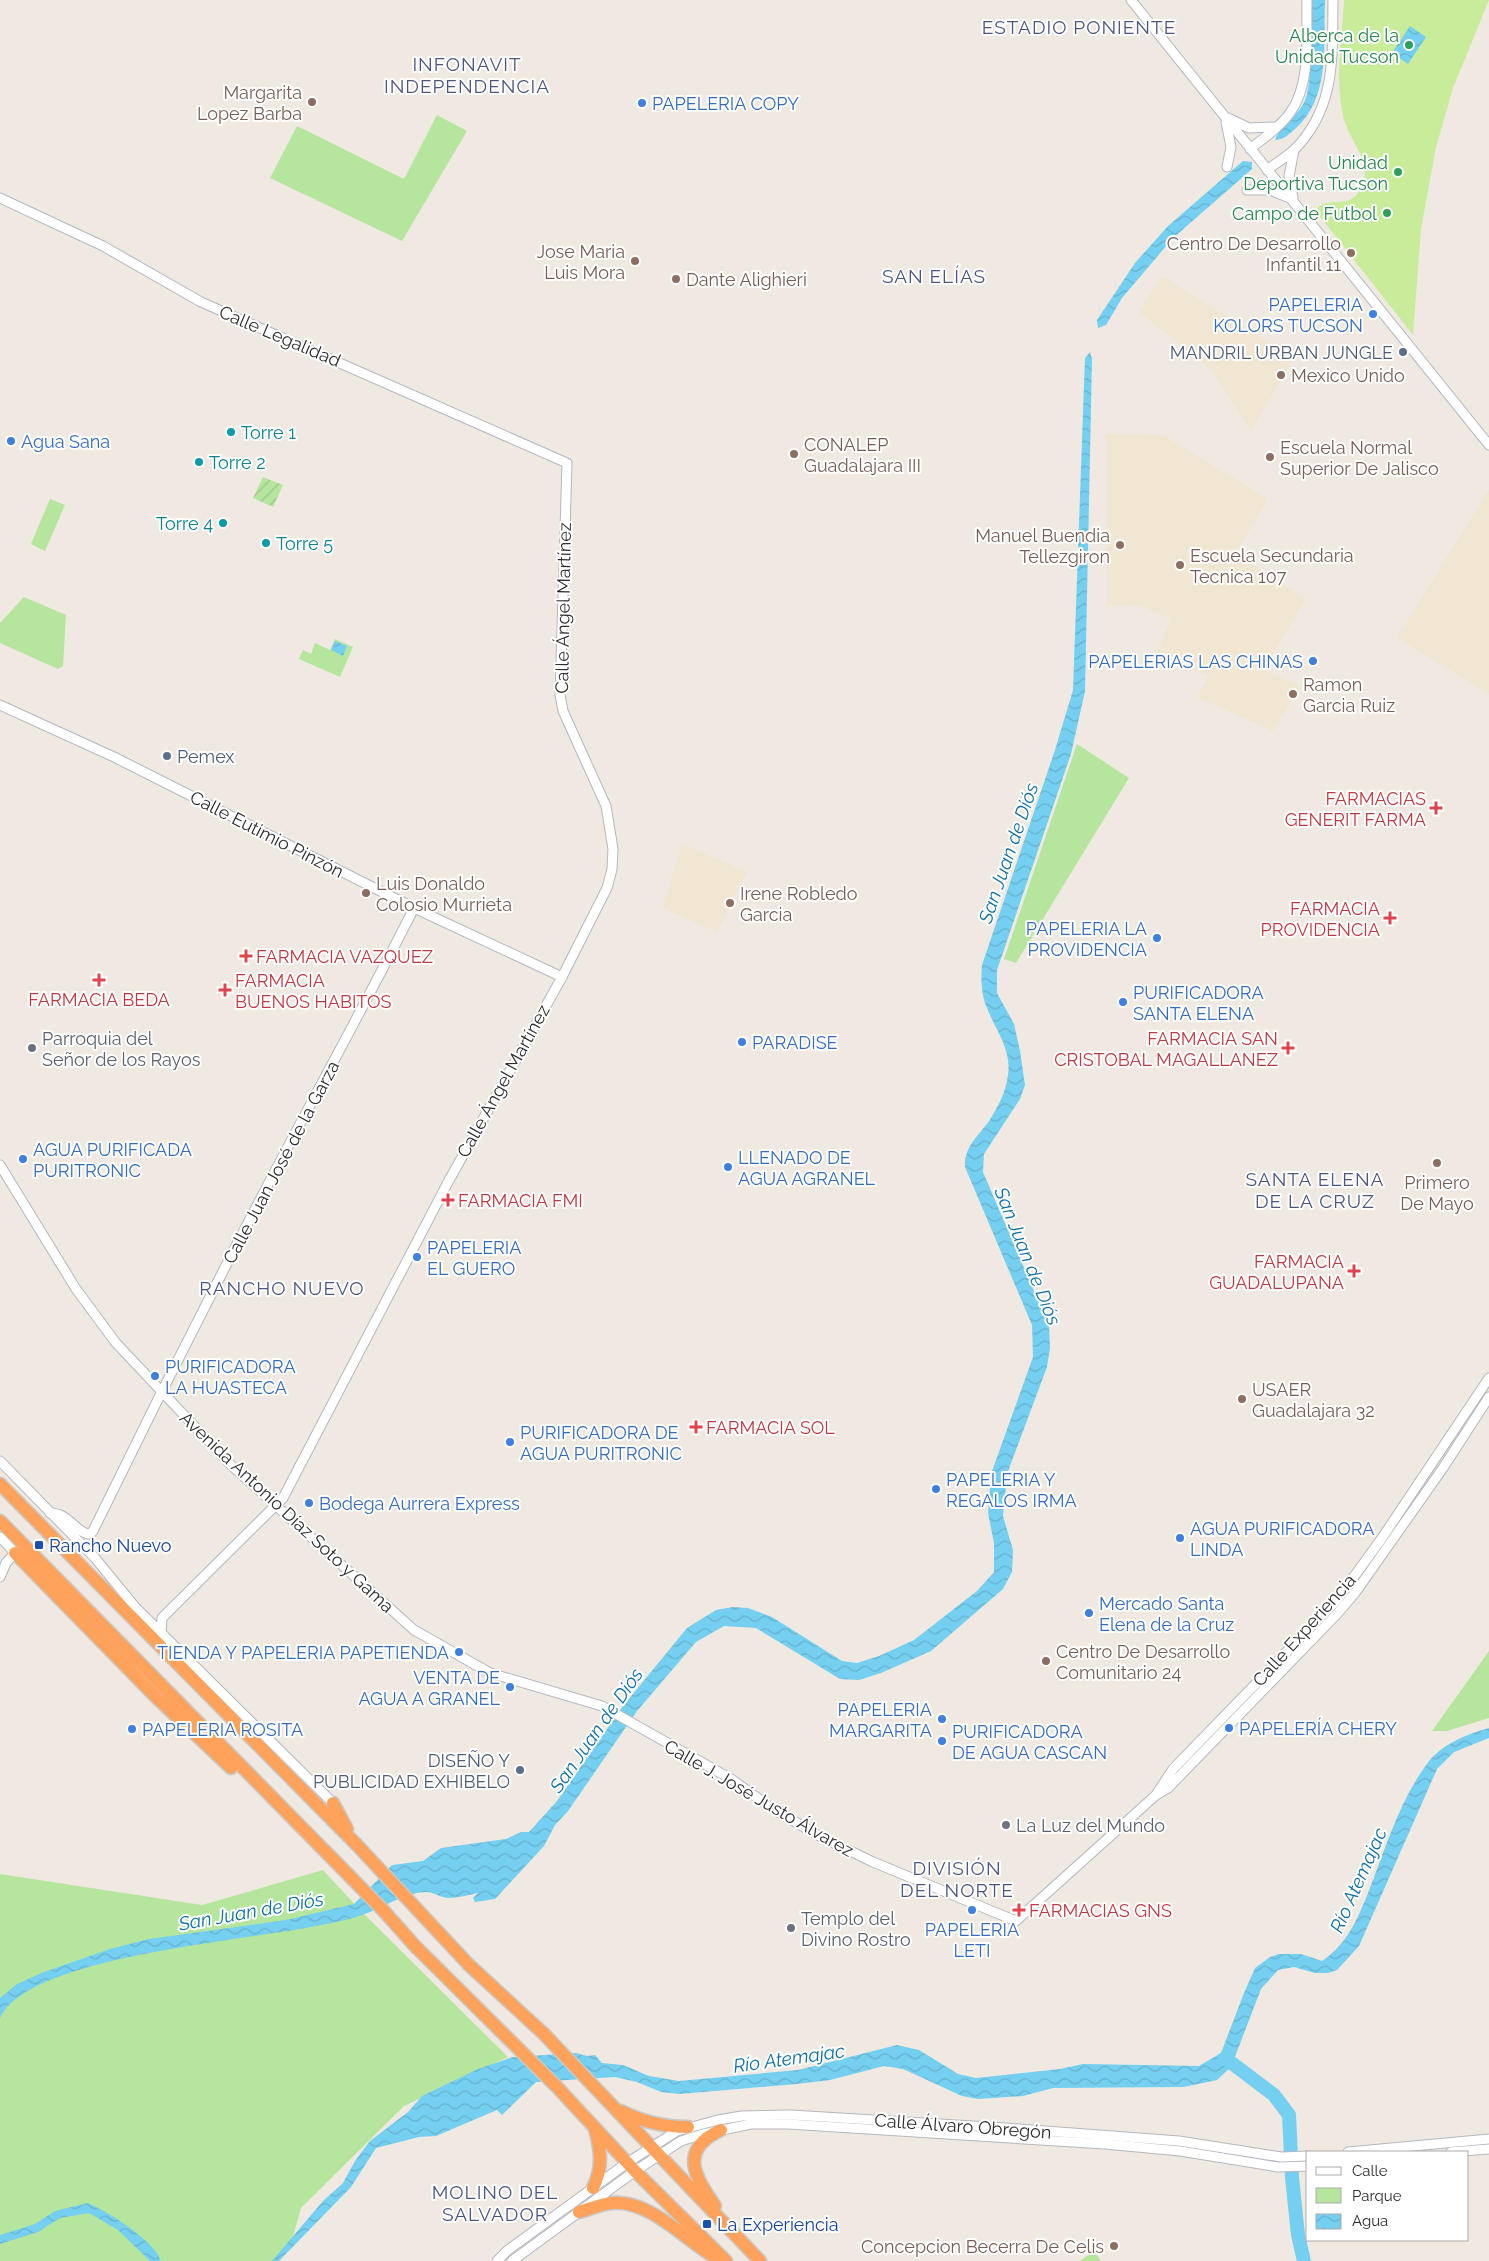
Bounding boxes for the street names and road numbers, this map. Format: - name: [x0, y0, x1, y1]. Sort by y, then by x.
- street label: Calle Legalidad: [216, 301, 344, 371]
- street label: Calle Ángel Martínez: [550, 522, 575, 694]
- street label: Calle Eutimio Pinzón: [187, 786, 347, 882]
- street label: Calle Ángel Martínez: [451, 1000, 554, 1161]
- street label: Calle Juan José de la Garza: [219, 1057, 343, 1267]
- street label: Avenida Antonio Díaz Soto y Gama: [176, 1407, 398, 1617]
- street label: Calle Experiencia: [1248, 1570, 1360, 1690]
- street label: Calle J. José Justo Álvarez: [661, 1734, 858, 1861]
- street label: Calle Álvaro Obregón: [874, 2108, 1052, 2143]

